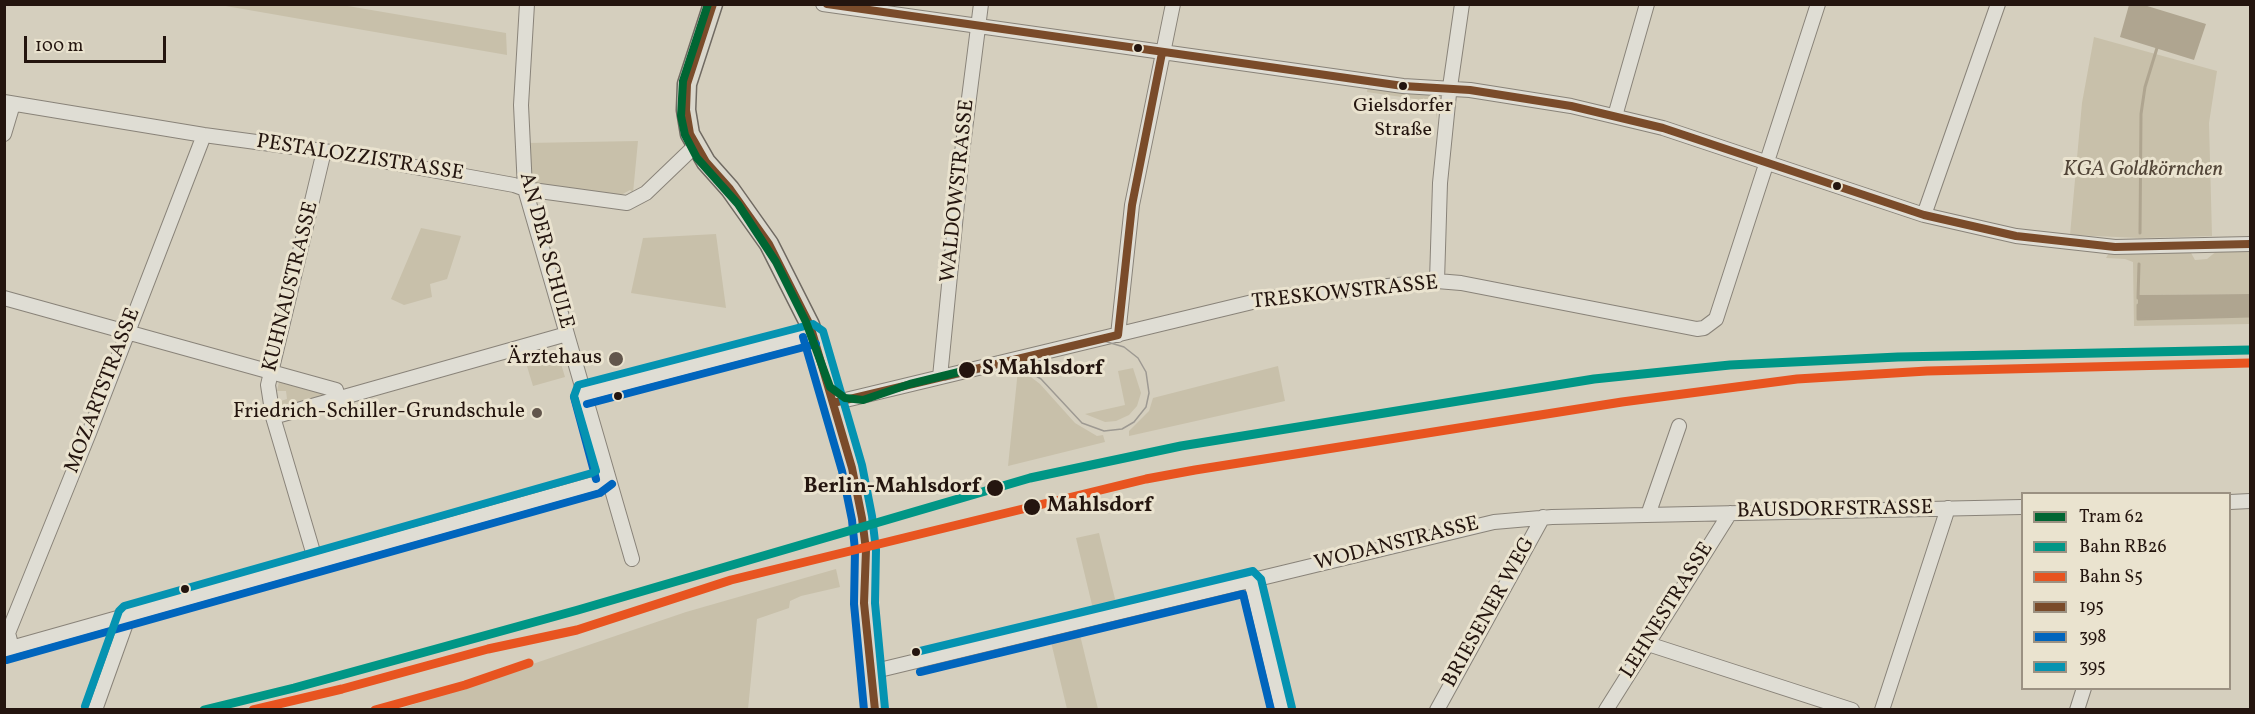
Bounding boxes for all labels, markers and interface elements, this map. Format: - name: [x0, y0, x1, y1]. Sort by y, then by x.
- scale bar: [27, 24, 170, 62]
- text: 100 m: [35, 34, 84, 59]
- unlabelled marker: [1132, 42, 1144, 54]
- marker: Gielsdorfer Straße: [1397, 80, 1409, 92]
- place label: Gielsdorfer Straße: [1353, 95, 1453, 142]
- street label: WALDOWSTRASSE: [937, 98, 981, 284]
- street label: PESTALOZZISTRASSE: [254, 130, 466, 188]
- park label: KGA Goldkörnchen: [2063, 158, 2223, 184]
- street label: AN DER SCHULE: [512, 170, 578, 332]
- unlabelled marker: [1831, 180, 1843, 192]
- street label: KUHNAUSTRASSE: [259, 199, 325, 375]
- street label: TRESKOWSTRASSE: [1251, 272, 1439, 316]
- street label: MOZARTSTRASSE: [61, 305, 147, 477]
- place label: Ärztehaus: [507, 346, 602, 372]
- marker: Ärztehaus: [607, 350, 625, 368]
- place label: S Mahlsdorf: [982, 357, 1103, 383]
- marker: S Mahlsdorf: [957, 360, 977, 380]
- unlabelled marker: [612, 390, 624, 402]
- place label: Friedrich-Schiller-Grundschule: [233, 400, 525, 426]
- marker: Friedrich-Schiller-Grundschule: [530, 406, 544, 420]
- place label: Berlin-Mahlsdorf: [804, 475, 980, 501]
- marker: Berlin-Mahlsdorf: [985, 478, 1005, 498]
- legend: [2021, 492, 2231, 690]
- place label: Mahlsdorf: [1047, 494, 1152, 520]
- marker: Mahlsdorf: [1022, 497, 1042, 517]
- street label: BAUSDORFSTRASSE: [1737, 497, 1933, 525]
- text: Tram 62: [2079, 505, 2144, 530]
- street label: WODANSTRASSE: [1312, 512, 1482, 578]
- street label: BRIESENER WEG: [1438, 534, 1542, 692]
- text: Bahn RB26: [2079, 535, 2167, 560]
- street label: LEHNESTRASSE: [1616, 538, 1720, 684]
- text: Bahn S5: [2079, 565, 2143, 590]
- unlabelled marker: [179, 583, 191, 595]
- text: 195: [2079, 595, 2104, 620]
- text: 398: [2079, 625, 2106, 650]
- unlabelled marker: [910, 646, 922, 658]
- text: 395: [2079, 655, 2106, 680]

